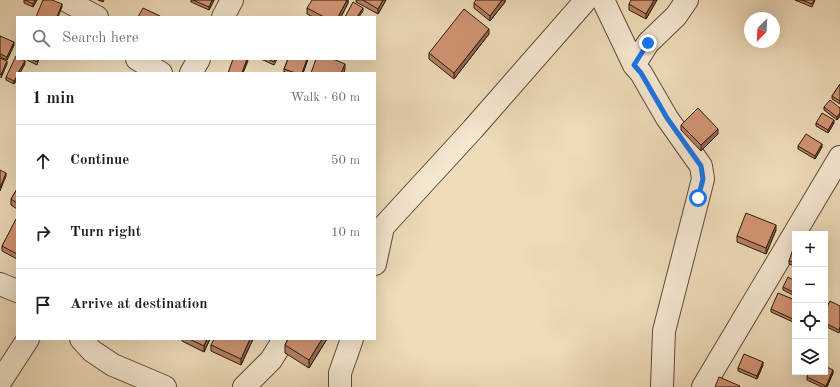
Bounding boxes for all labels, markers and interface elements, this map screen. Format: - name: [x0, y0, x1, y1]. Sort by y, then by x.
- north arrow: [744, 12, 780, 48]
- search box: [16, 16, 376, 60]
- icon: search: [30, 27, 52, 49]
- text: Search here: [62, 31, 139, 46]
- route end: [639, 34, 657, 52]
- text: 1 min: [32, 90, 75, 107]
- text: Walk · 60 m: [291, 91, 360, 104]
- icon: ahead: [32, 150, 54, 172]
- text: Continue: [70, 153, 129, 168]
- text: 50 m: [331, 154, 360, 167]
- route start: [689, 189, 707, 207]
- icon: right: [32, 222, 54, 244]
- text: Turn right: [70, 225, 141, 240]
- text: 10 m: [331, 226, 360, 239]
- map controls: [792, 231, 828, 375]
- button: +: [792, 231, 828, 267]
- button: −: [792, 267, 828, 303]
- icon: arrive: [32, 294, 54, 316]
- text: Arrive at destination: [70, 297, 208, 312]
- button: locate: [792, 303, 828, 339]
- button: layers: [792, 339, 828, 375]

